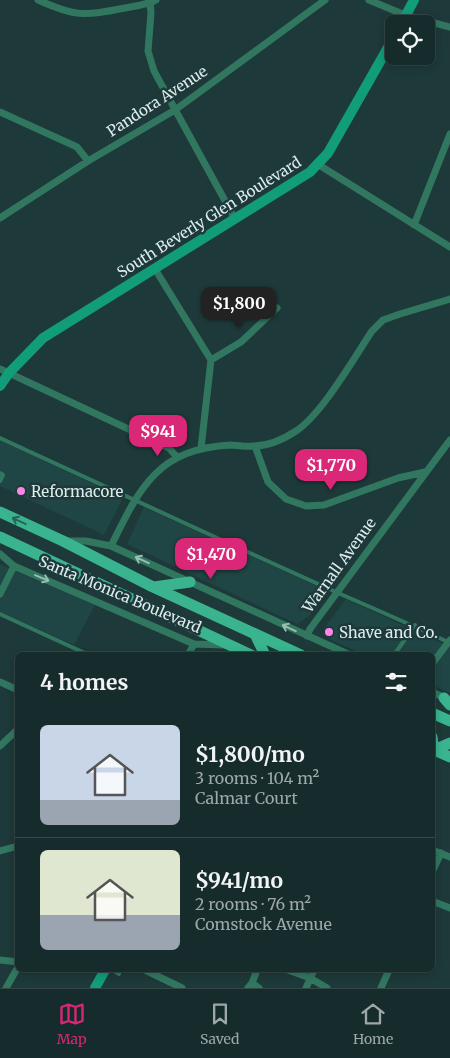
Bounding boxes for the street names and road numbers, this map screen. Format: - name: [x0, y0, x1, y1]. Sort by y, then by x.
- street label: Pandora Avenue: [103, 61, 211, 141]
- street label: South Beverly Glen Boulevard: [113, 152, 305, 282]
- street label: Warnall Avenue: [298, 514, 380, 617]
- street label: Santa Monica Boulevard: [36, 551, 204, 637]

